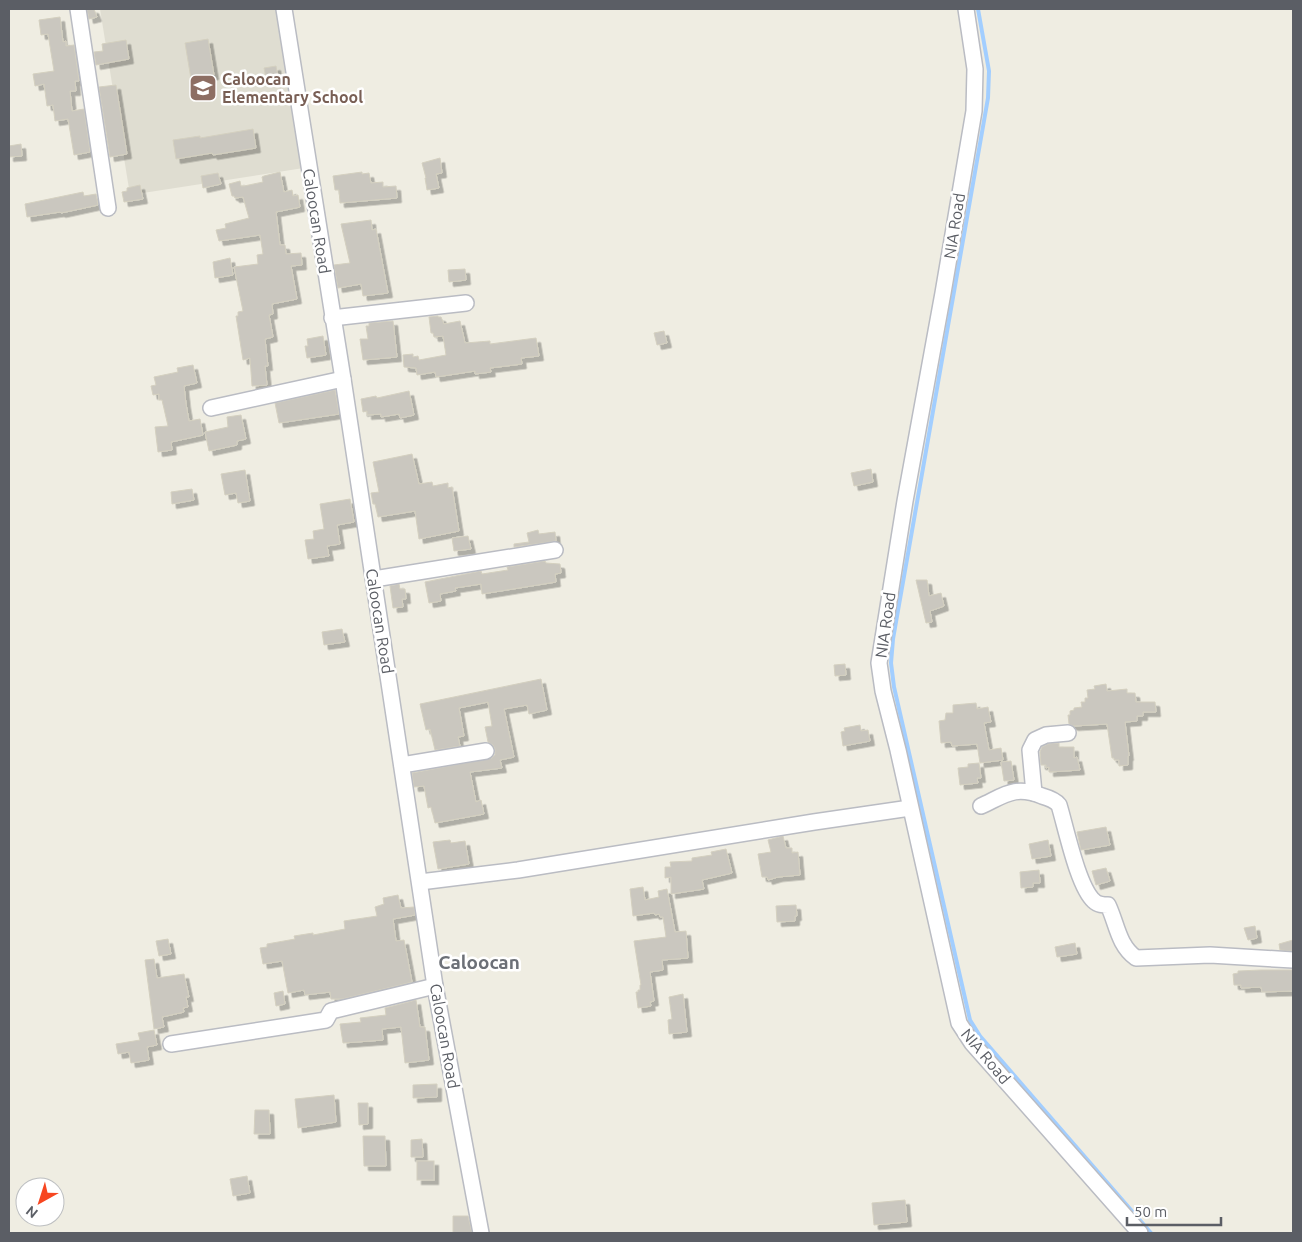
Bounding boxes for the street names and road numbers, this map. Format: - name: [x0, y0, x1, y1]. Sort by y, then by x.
- street label: Caloocan Road: [300, 167, 334, 275]
- street label: NIA Road: [940, 192, 968, 260]
- street label: Caloocan Road: [363, 567, 397, 675]
- street label: NIA Road: [871, 591, 899, 659]
- street label: Caloocan Road: [427, 982, 463, 1090]
- street label: NIA Road: [958, 1025, 1014, 1087]

